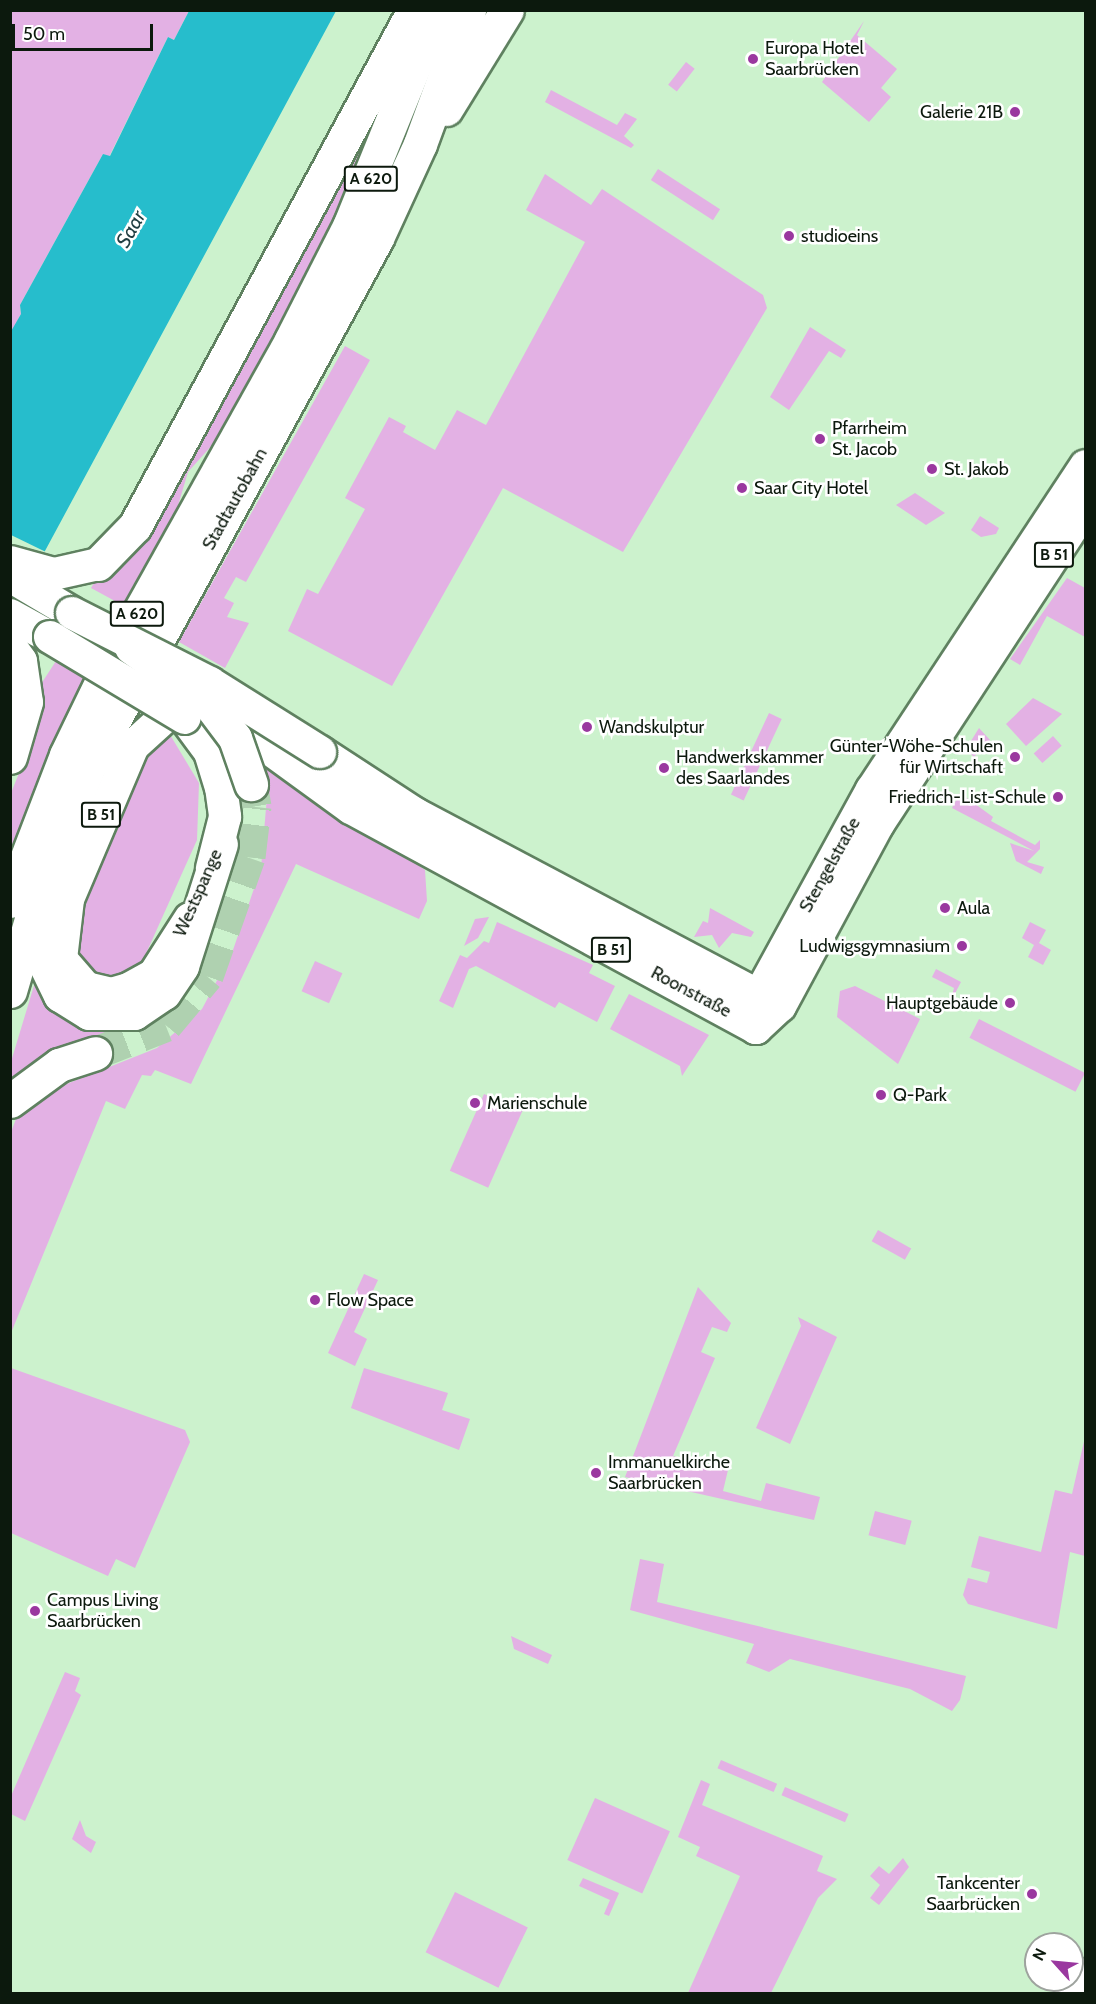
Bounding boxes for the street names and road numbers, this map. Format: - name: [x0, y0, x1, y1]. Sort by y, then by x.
- road number: A 620: [342, 166, 400, 192]
- street label: Stadtautobahn: [198, 444, 272, 554]
- road number: B 51: [1033, 542, 1075, 568]
- road number: A 620: [108, 601, 166, 627]
- road number: B 51: [80, 802, 122, 828]
- street label: Stengelstraße: [795, 814, 865, 916]
- street label: Westspange: [169, 846, 227, 940]
- road number: B 51: [590, 937, 632, 963]
- street label: Roonstraße: [647, 962, 735, 1022]

